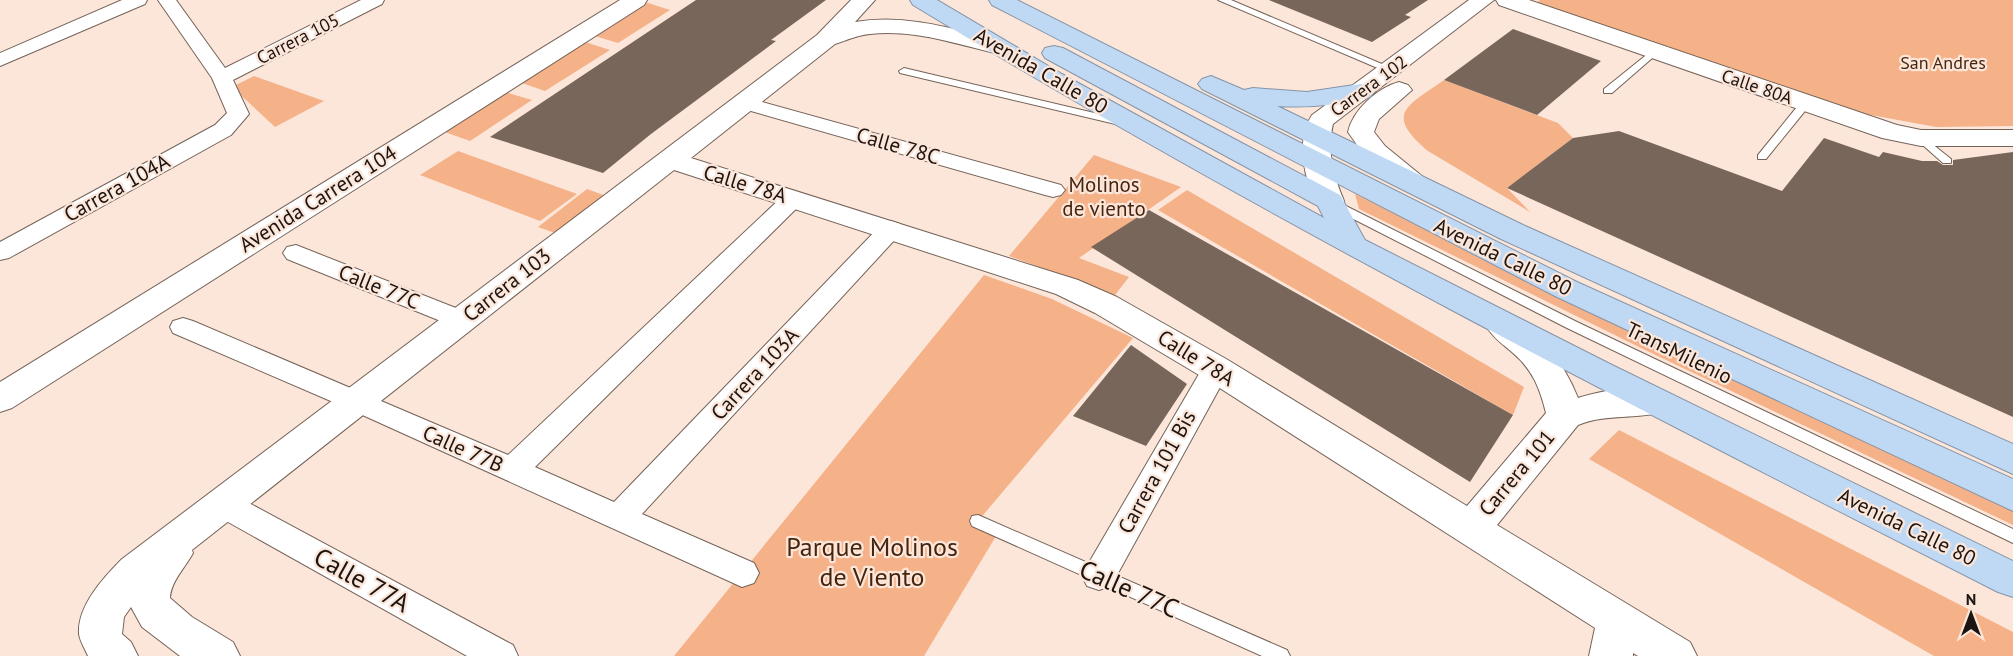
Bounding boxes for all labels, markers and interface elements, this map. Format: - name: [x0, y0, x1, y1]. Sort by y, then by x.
- street label: Carrera 105: [253, 8, 343, 69]
- street label: Avenida Calle 80: [970, 21, 1113, 120]
- street label: Carrera 102: [1326, 50, 1412, 121]
- park label: San Andres: [1900, 51, 1986, 74]
- street label: Calle 80A: [1719, 64, 1796, 110]
- street label: Calle 78C: [853, 121, 943, 170]
- street label: Avenida Carrera 104: [234, 139, 402, 258]
- street label: Carrera 104A: [59, 147, 175, 228]
- street label: Calle 78A: [700, 158, 791, 209]
- park label: Molinos de viento: [1062, 171, 1146, 222]
- street label: Avenida Calle 80: [1430, 212, 1577, 302]
- street label: Carrera 103: [457, 242, 556, 327]
- street label: Calle 77C: [335, 258, 424, 315]
- street label: TransMilenio: [1622, 315, 1737, 390]
- street label: Carrera 103A: [705, 321, 805, 426]
- street label: Calle 78A: [1153, 323, 1240, 392]
- street label: Carrera 101 Bis: [1112, 405, 1202, 538]
- street label: Calle 77B: [419, 419, 508, 478]
- street label: Carrera 101: [1473, 424, 1561, 521]
- street label: Avenida Calle 80: [1834, 482, 1981, 572]
- park label: Parque Molinos de Viento: [786, 530, 958, 593]
- street label: Calle 77A: [308, 540, 416, 619]
- street label: Calle 77C: [1074, 552, 1184, 625]
- north arrow: [1941, 584, 2001, 644]
- text: N: [1966, 589, 1976, 609]

